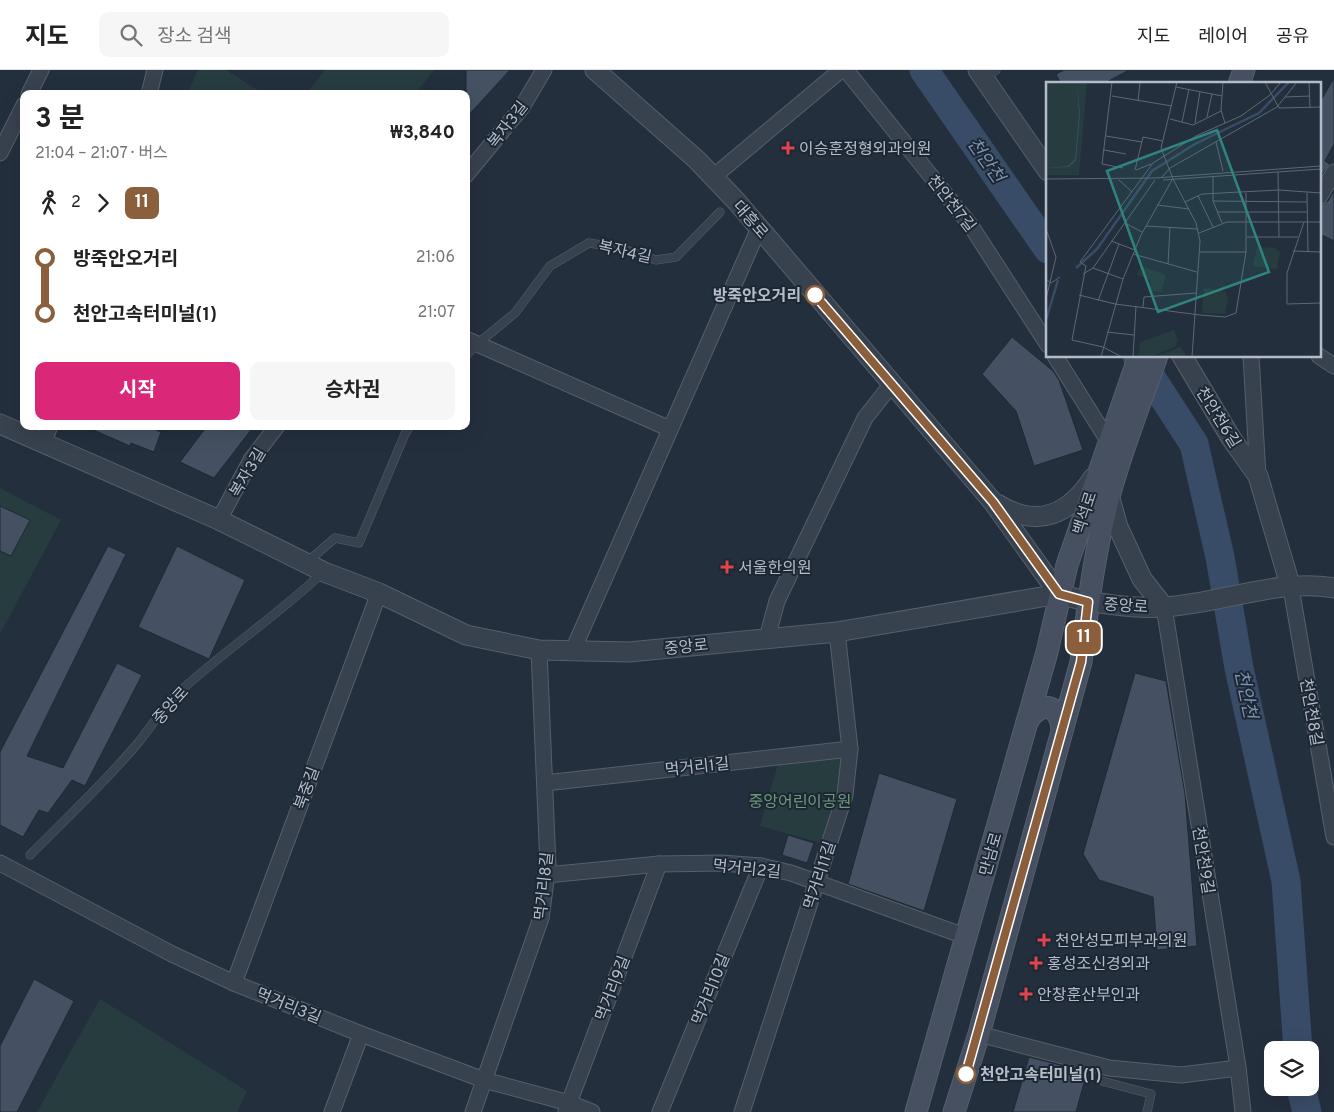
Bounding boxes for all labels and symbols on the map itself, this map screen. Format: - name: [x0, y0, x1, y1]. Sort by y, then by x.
- inset map: [1046, 82, 1322, 358]
- street label: 복자3길: [484, 98, 533, 153]
- water label: 천안천: [961, 134, 1010, 190]
- place label: 이승훈정형외과의원: [799, 140, 931, 160]
- marker: 이승훈정형외과의원: [781, 141, 795, 155]
- street label: 천안천7길: [922, 172, 979, 237]
- street label: 대흥로: [727, 197, 772, 244]
- street label: 복자4길: [596, 237, 653, 269]
- marker: 방죽안오거리: [805, 285, 825, 305]
- place label: 방죽안오거리: [713, 287, 801, 307]
- street label: 천안천6길: [1191, 384, 1244, 452]
- street label: 복자3길: [226, 445, 271, 501]
- street label: 백석로: [1070, 489, 1102, 538]
- place label: 서울한의원: [738, 559, 812, 579]
- marker: 서울한의원: [720, 560, 734, 574]
- street label: 중앙로: [1103, 595, 1149, 619]
- line badge: 11: [1062, 622, 1106, 654]
- street label: 중앙로: [663, 636, 709, 660]
- water label: 천안천: [1228, 668, 1261, 723]
- street label: 천안천8길: [1294, 677, 1326, 748]
- street label: 중앙로: [149, 683, 194, 729]
- street label: 먹거리1길: [664, 755, 731, 781]
- street label: 북중길: [291, 765, 325, 813]
- park label: 중앙어린이공원: [748, 793, 852, 813]
- street label: 천안천9길: [1187, 825, 1217, 896]
- street label: 만남로: [976, 830, 1008, 879]
- street label: 먹거리11길: [800, 839, 841, 912]
- street label: 먹거리8길: [531, 851, 559, 921]
- street label: 먹거리2길: [712, 856, 782, 884]
- place label: 천안성모피부과의원: [1055, 932, 1187, 952]
- marker: 천안성모피부과의원: [1037, 933, 1051, 947]
- street label: 먹거리10길: [689, 951, 735, 1028]
- street label: 먹거리9길: [592, 953, 635, 1024]
- place label: 홍성조신경외과: [1047, 955, 1150, 975]
- marker: 홍성조신경외과: [1029, 956, 1043, 970]
- street label: 먹거리3길: [253, 985, 324, 1029]
- place label: 안창훈산부인과: [1037, 986, 1140, 1006]
- marker: 안창훈산부인과: [1019, 987, 1033, 1001]
- marker: 천안고속터미널(1): [956, 1064, 976, 1084]
- place label: 천안고속터미널(1): [980, 1065, 1101, 1086]

